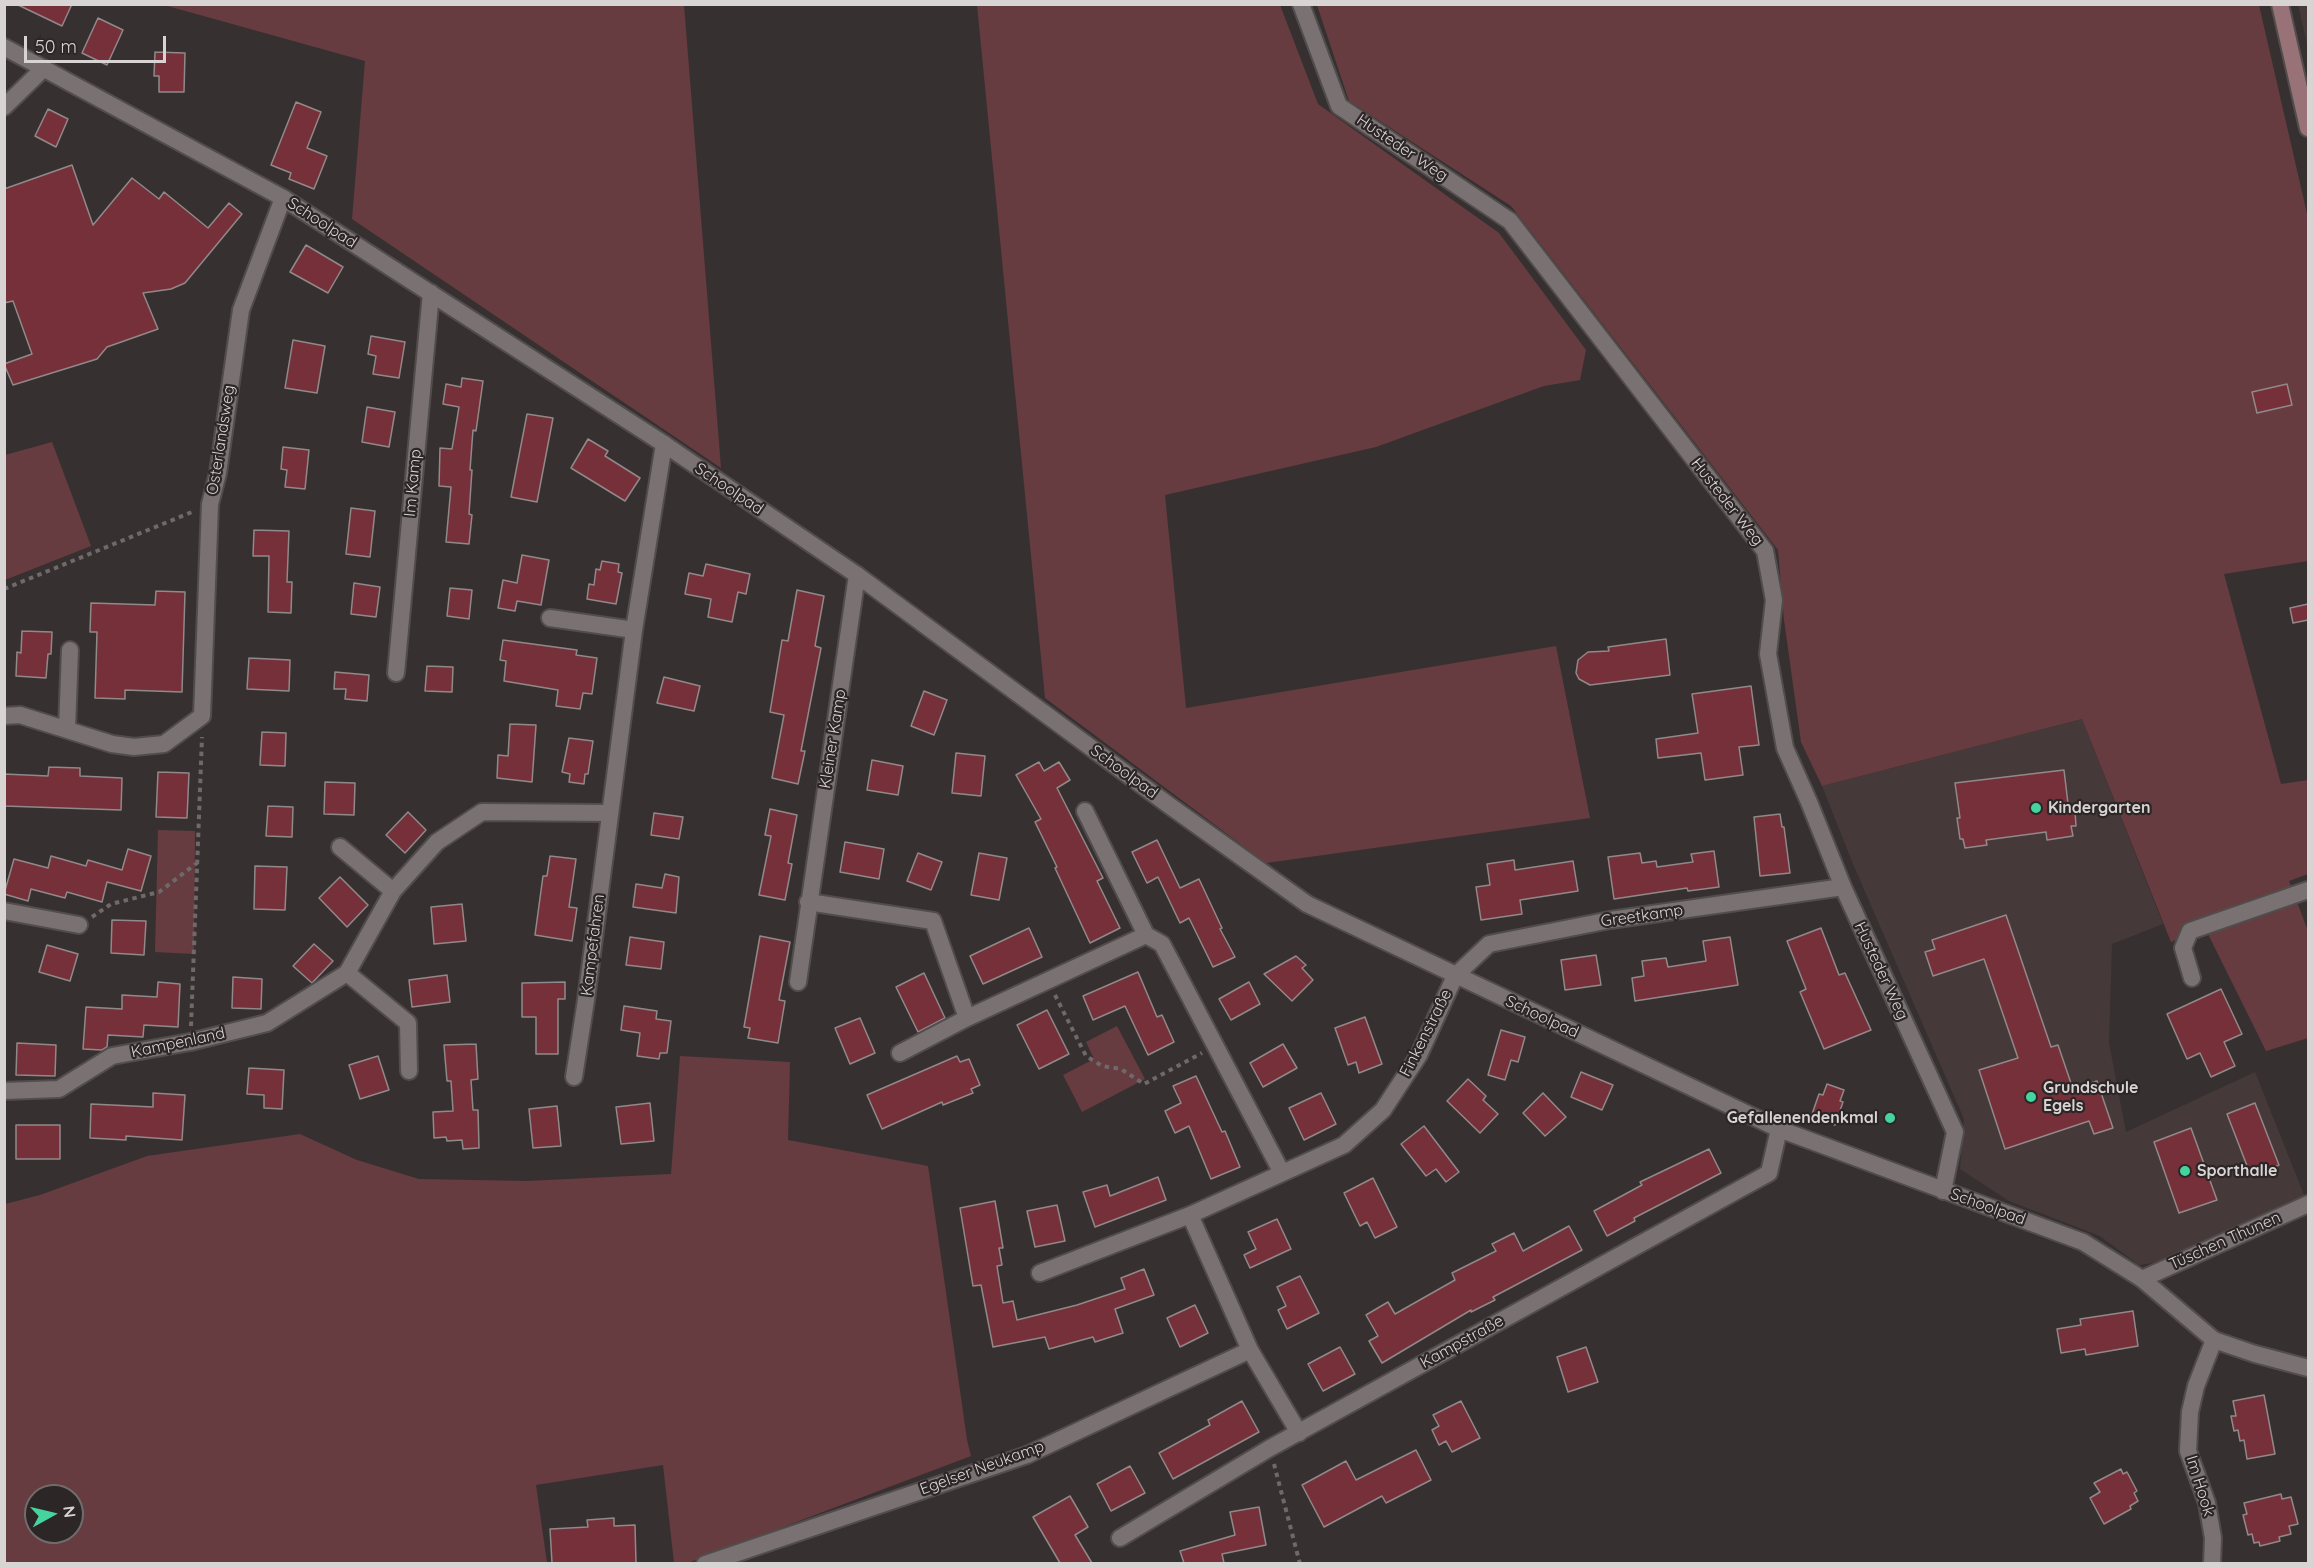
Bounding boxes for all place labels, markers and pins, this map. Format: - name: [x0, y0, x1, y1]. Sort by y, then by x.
- place label: Kindergarten: [2048, 798, 2151, 818]
- marker: Kindergarten: [2029, 801, 2043, 815]
- place label: Grundschule Egels: [2043, 1078, 2138, 1116]
- marker: Grundschule Egels: [2024, 1090, 2038, 1104]
- place label: Gefallenendenkmal: [1727, 1108, 1878, 1128]
- marker: Gefallenendenkmal: [1883, 1111, 1897, 1125]
- place label: Sporthalle: [2197, 1161, 2277, 1181]
- marker: Sporthalle: [2178, 1164, 2192, 1178]

